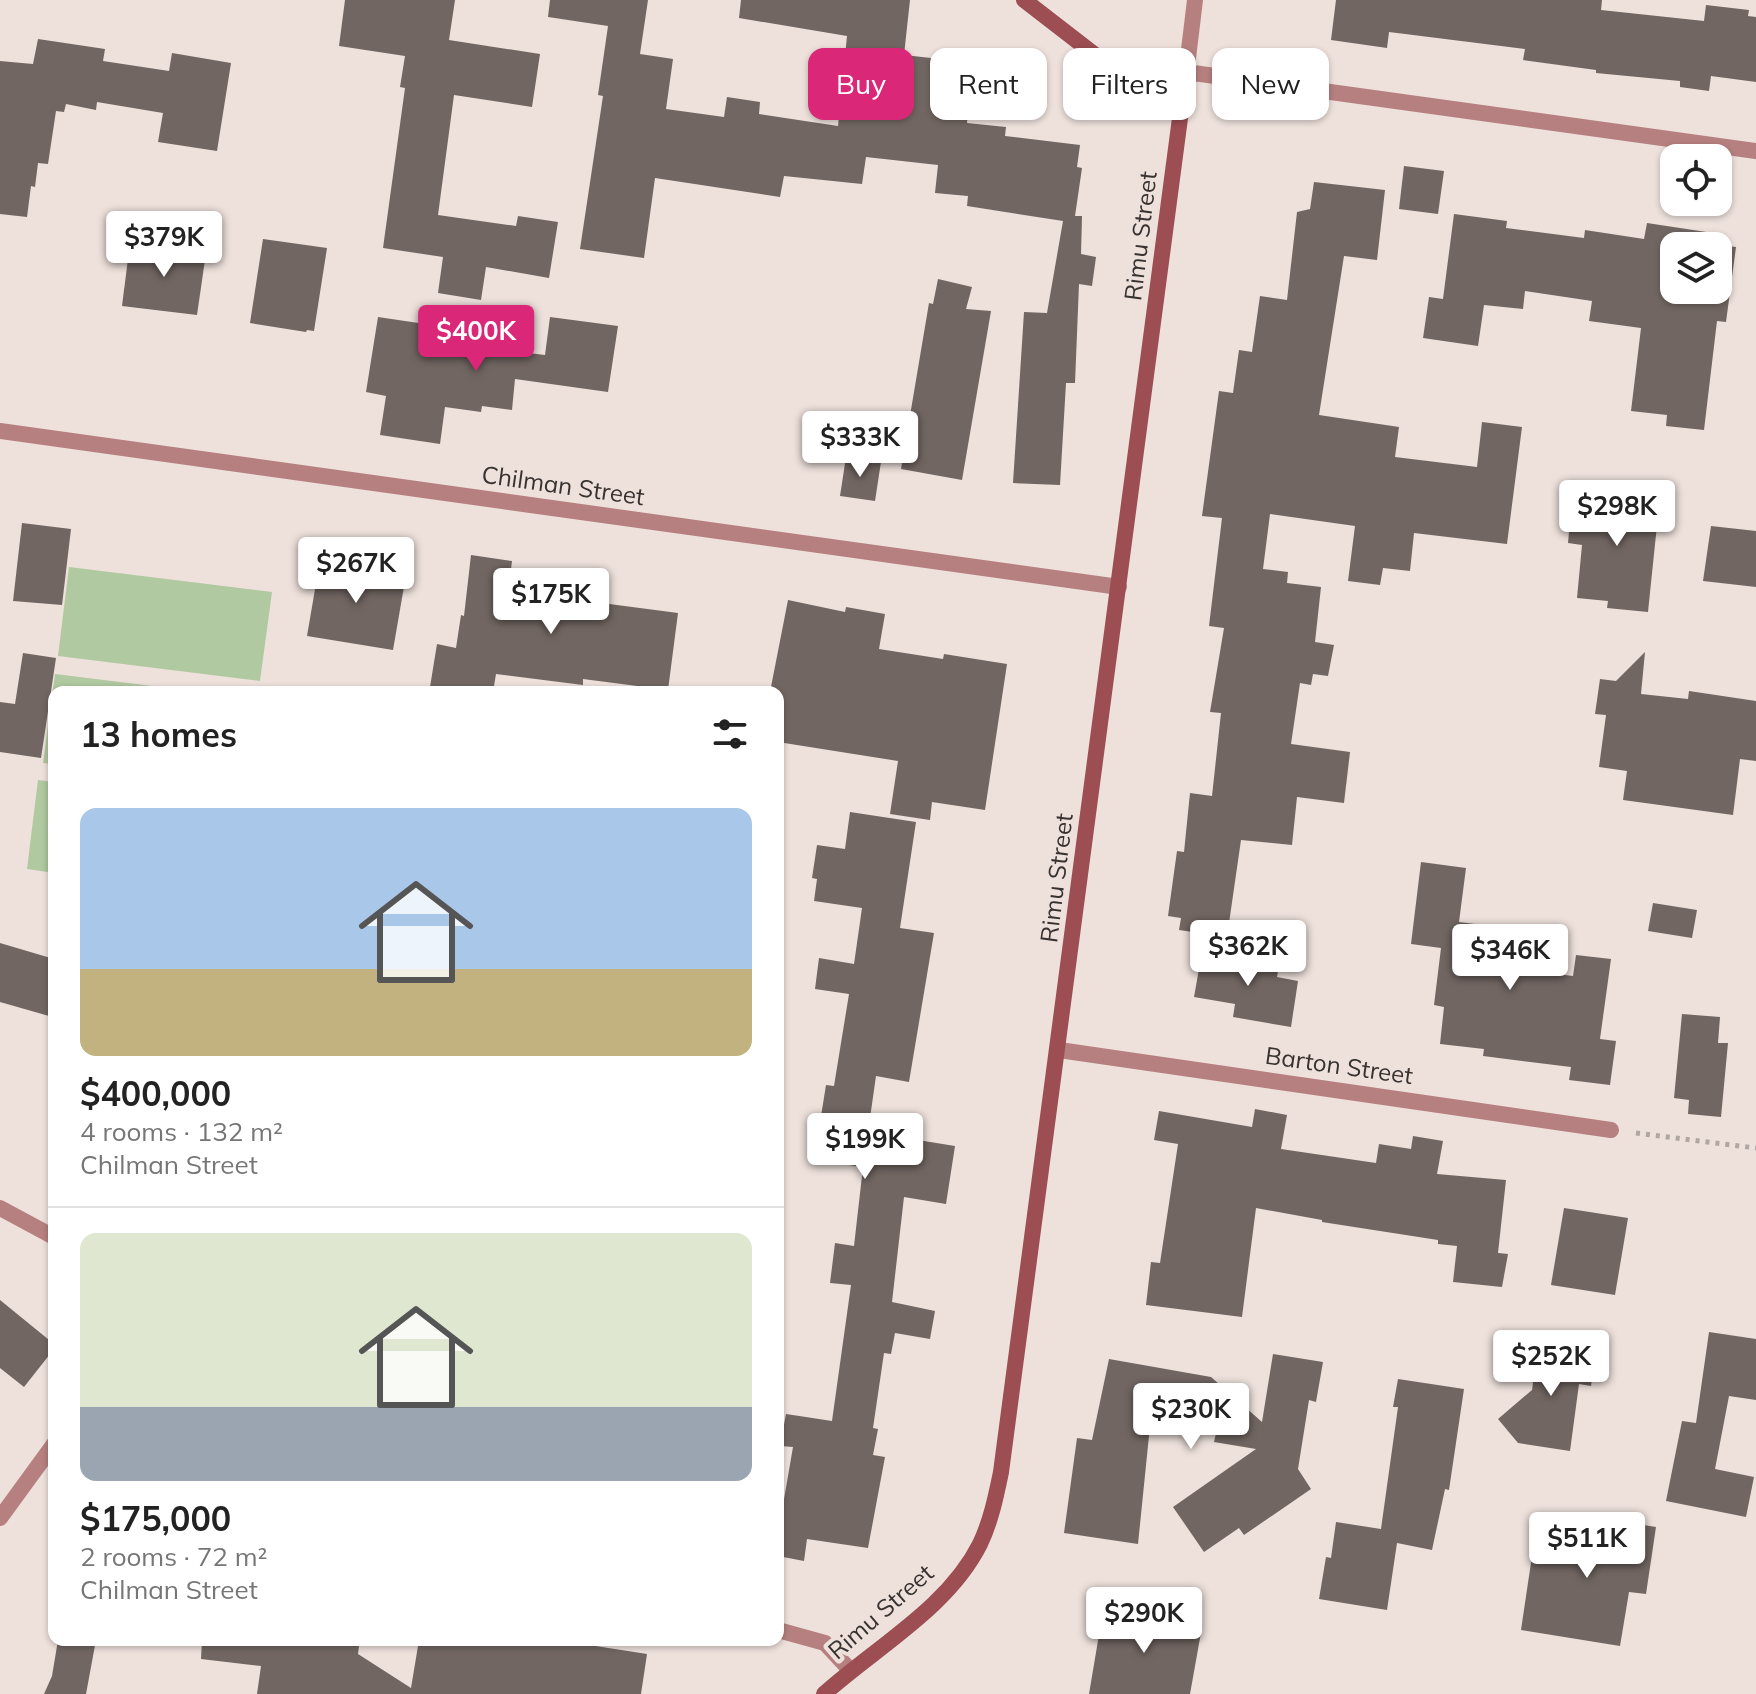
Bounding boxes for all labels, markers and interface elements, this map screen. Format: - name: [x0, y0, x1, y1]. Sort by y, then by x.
- chip: Buy: [808, 48, 914, 120]
- chip: Rent: [930, 48, 1047, 120]
- chip: Filters: [1063, 48, 1196, 120]
- chip: New: [1212, 48, 1329, 120]
- map controls: [1660, 144, 1732, 304]
- button: locate: [1660, 144, 1732, 216]
- street label: Rimu Street: [1117, 170, 1163, 302]
- pin: $379K: [108, 211, 220, 279]
- text: $379K: [124, 220, 204, 253]
- button: layers: [1660, 232, 1732, 304]
- pin: $400K: [420, 305, 532, 373]
- text: $400K: [436, 314, 516, 347]
- pin: $333K: [804, 411, 916, 479]
- text: $333K: [820, 420, 900, 453]
- street label: Chilman Street: [480, 459, 646, 511]
- pin: $298K: [1561, 480, 1673, 548]
- text: $298K: [1577, 489, 1657, 522]
- pin: $267K: [300, 537, 412, 605]
- text: $267K: [316, 546, 396, 579]
- pin: $175K: [495, 568, 607, 636]
- text: $175K: [511, 577, 591, 610]
- icon: filters: [708, 712, 752, 756]
- text: 13 homes: [80, 713, 237, 756]
- street label: Rimu Street: [1033, 812, 1079, 944]
- icon: home: [344, 860, 488, 1004]
- pin: $362K: [1192, 920, 1304, 988]
- pin: $346K: [1454, 924, 1566, 992]
- text: $362K: [1208, 929, 1288, 962]
- text: $346K: [1470, 933, 1550, 966]
- street label: Barton Street: [1263, 1040, 1415, 1090]
- text: $400,000: [80, 1072, 231, 1115]
- pin: $199K: [809, 1113, 921, 1181]
- text: 4 rooms · 132 m²: [80, 1115, 283, 1148]
- text: $199K: [825, 1122, 905, 1155]
- text: Chilman Street: [80, 1148, 258, 1181]
- icon: home: [344, 1285, 488, 1429]
- pin: $252K: [1495, 1330, 1607, 1398]
- text: $252K: [1511, 1339, 1591, 1372]
- pin: $230K: [1135, 1383, 1247, 1451]
- text: $230K: [1151, 1392, 1231, 1425]
- text: $175,000: [80, 1497, 231, 1540]
- pin: $511K: [1531, 1512, 1643, 1580]
- text: $511K: [1547, 1521, 1627, 1554]
- text: 2 rooms · 72 m²: [80, 1540, 267, 1573]
- street label: Rimu Street: [821, 1557, 939, 1665]
- text: Chilman Street: [80, 1573, 258, 1606]
- pin: $290K: [1088, 1587, 1200, 1655]
- text: $290K: [1104, 1596, 1184, 1629]

